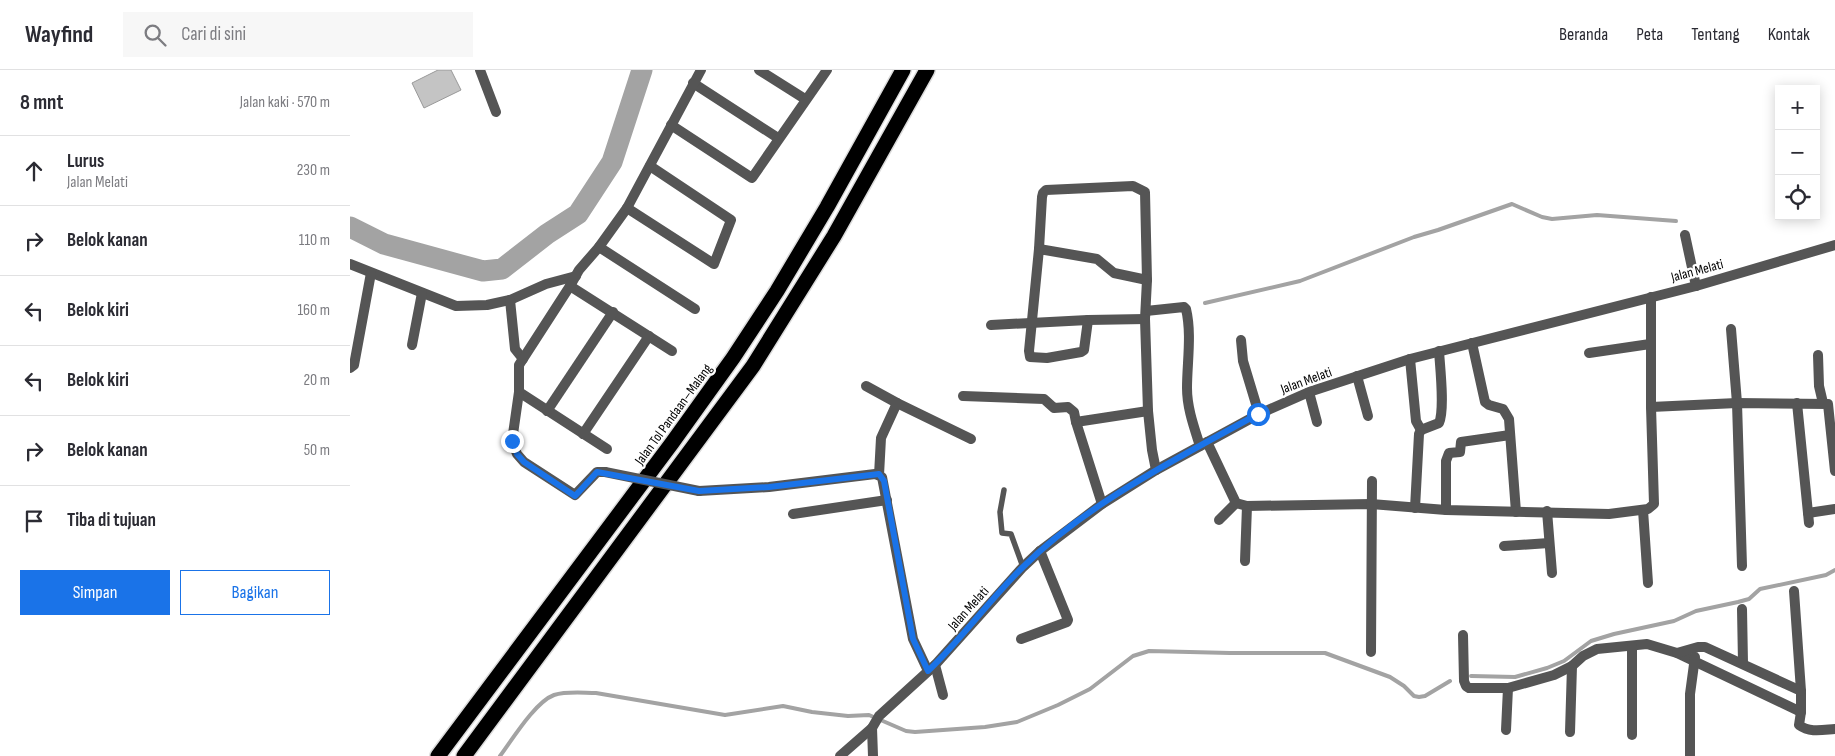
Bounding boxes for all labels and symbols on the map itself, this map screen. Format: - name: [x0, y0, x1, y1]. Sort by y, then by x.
- street label: Jalan Melati: [1668, 255, 1725, 286]
- street label: Jalan Tol Pandaan–Malang: [630, 360, 716, 469]
- street label: Jalan Melati: [1277, 363, 1334, 398]
- route start: [1247, 403, 1270, 426]
- route end: [501, 430, 524, 453]
- street label: Jalan Melati: [944, 583, 993, 635]

